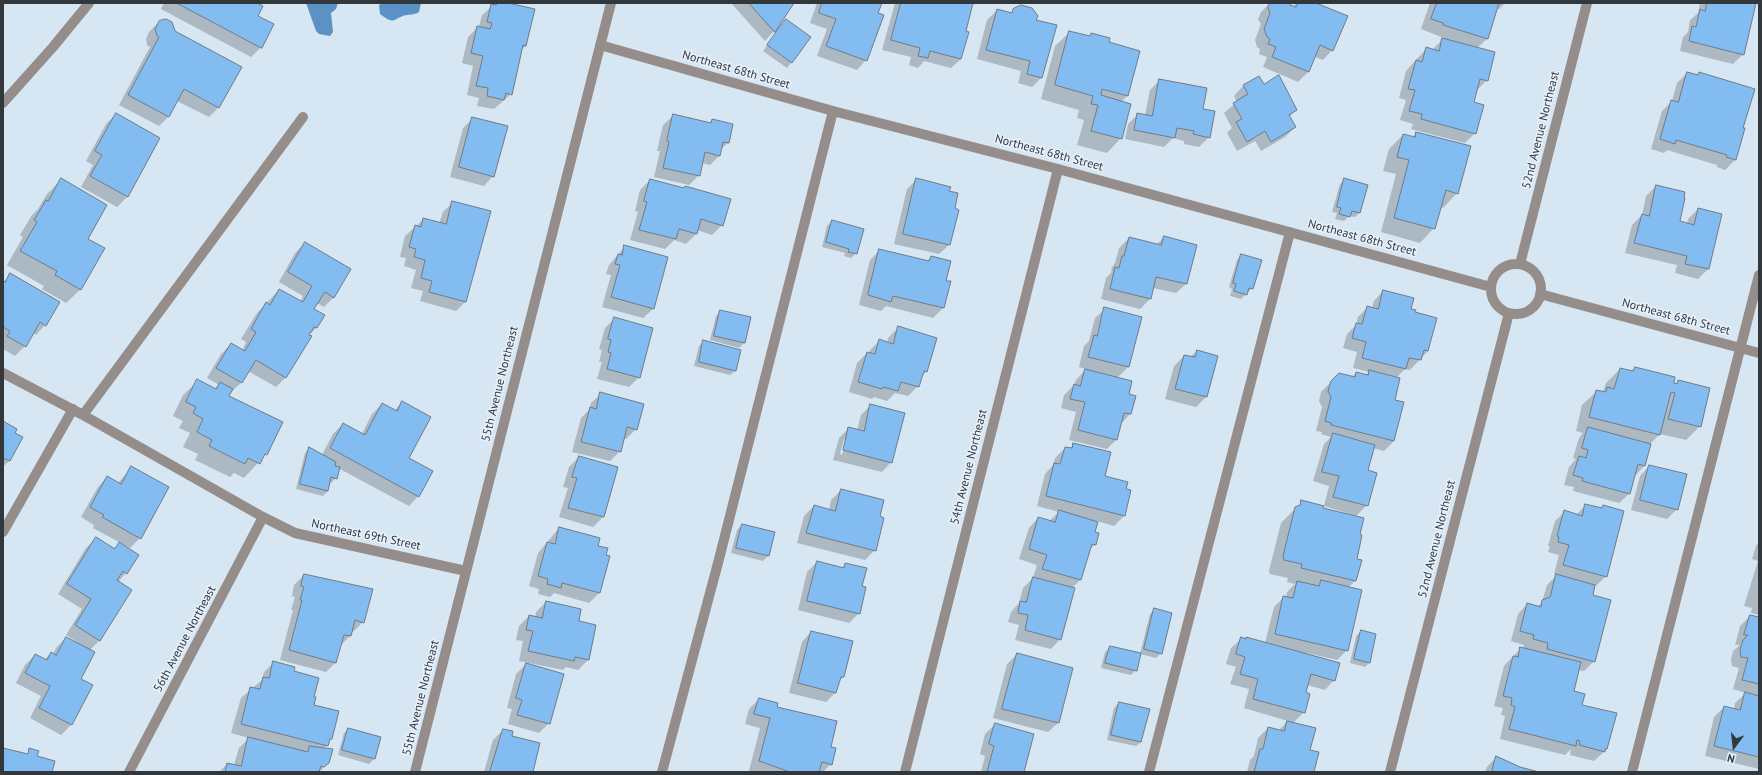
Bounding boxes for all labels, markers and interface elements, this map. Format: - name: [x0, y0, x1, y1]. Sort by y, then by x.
- street label: Northeast 68th Street: [680, 48, 792, 92]
- street label: 52nd Avenue Northeast: [1519, 70, 1563, 190]
- street label: Northeast 68th Street: [993, 132, 1105, 174]
- street label: Northeast 68th Street: [1306, 217, 1418, 259]
- street label: Northeast 68th Street: [1620, 296, 1732, 338]
- street label: 55th Avenue Northeast: [479, 325, 521, 443]
- street label: 54th Avenue Northeast: [948, 408, 990, 526]
- street label: 52nd Avenue Northeast: [1415, 479, 1459, 599]
- street label: Northeast 69th Street: [310, 516, 422, 554]
- street label: 56th Avenue Northeast: [151, 583, 219, 695]
- street label: 55th Avenue Northeast: [400, 639, 442, 757]
- north arrow: [1714, 727, 1754, 767]
- text: N: [1726, 751, 1736, 766]

